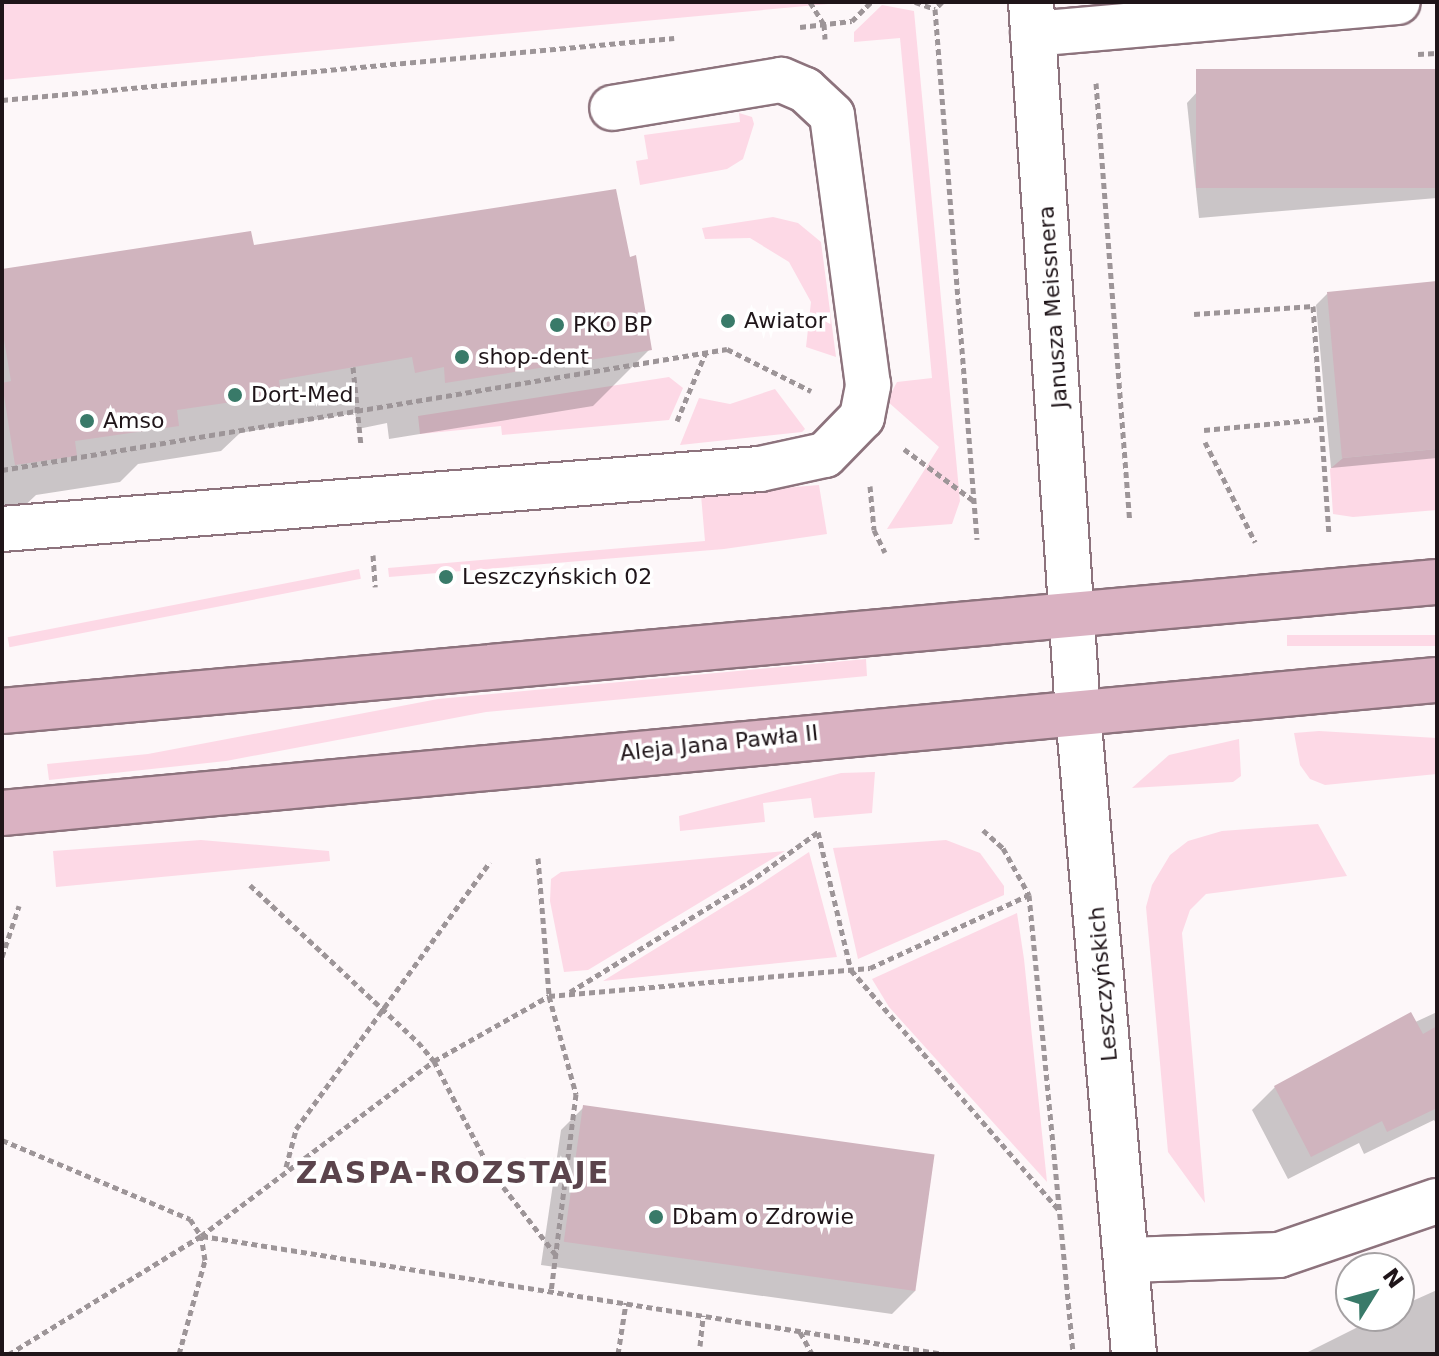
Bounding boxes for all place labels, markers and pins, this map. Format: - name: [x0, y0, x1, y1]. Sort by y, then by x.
- place label: Awiator: [744, 308, 827, 334]
- place label: PKO BP: [573, 312, 652, 338]
- marker: Awiator: [719, 312, 737, 330]
- marker: PKO BP: [548, 316, 566, 334]
- place label: shop-dent: [478, 344, 589, 370]
- marker: shop-dent: [453, 348, 471, 366]
- place label: Dort-Med: [251, 382, 353, 408]
- marker: Dort-Med: [226, 386, 244, 404]
- place label: Amso: [103, 408, 164, 434]
- marker: Amso: [78, 412, 96, 430]
- place label: Leszczyńskich 02: [462, 564, 652, 590]
- marker: Leszczyńskich 02: [437, 568, 455, 586]
- place label: Dbam o Zdrowie: [672, 1204, 854, 1230]
- marker: Dbam o Zdrowie: [647, 1208, 665, 1226]

